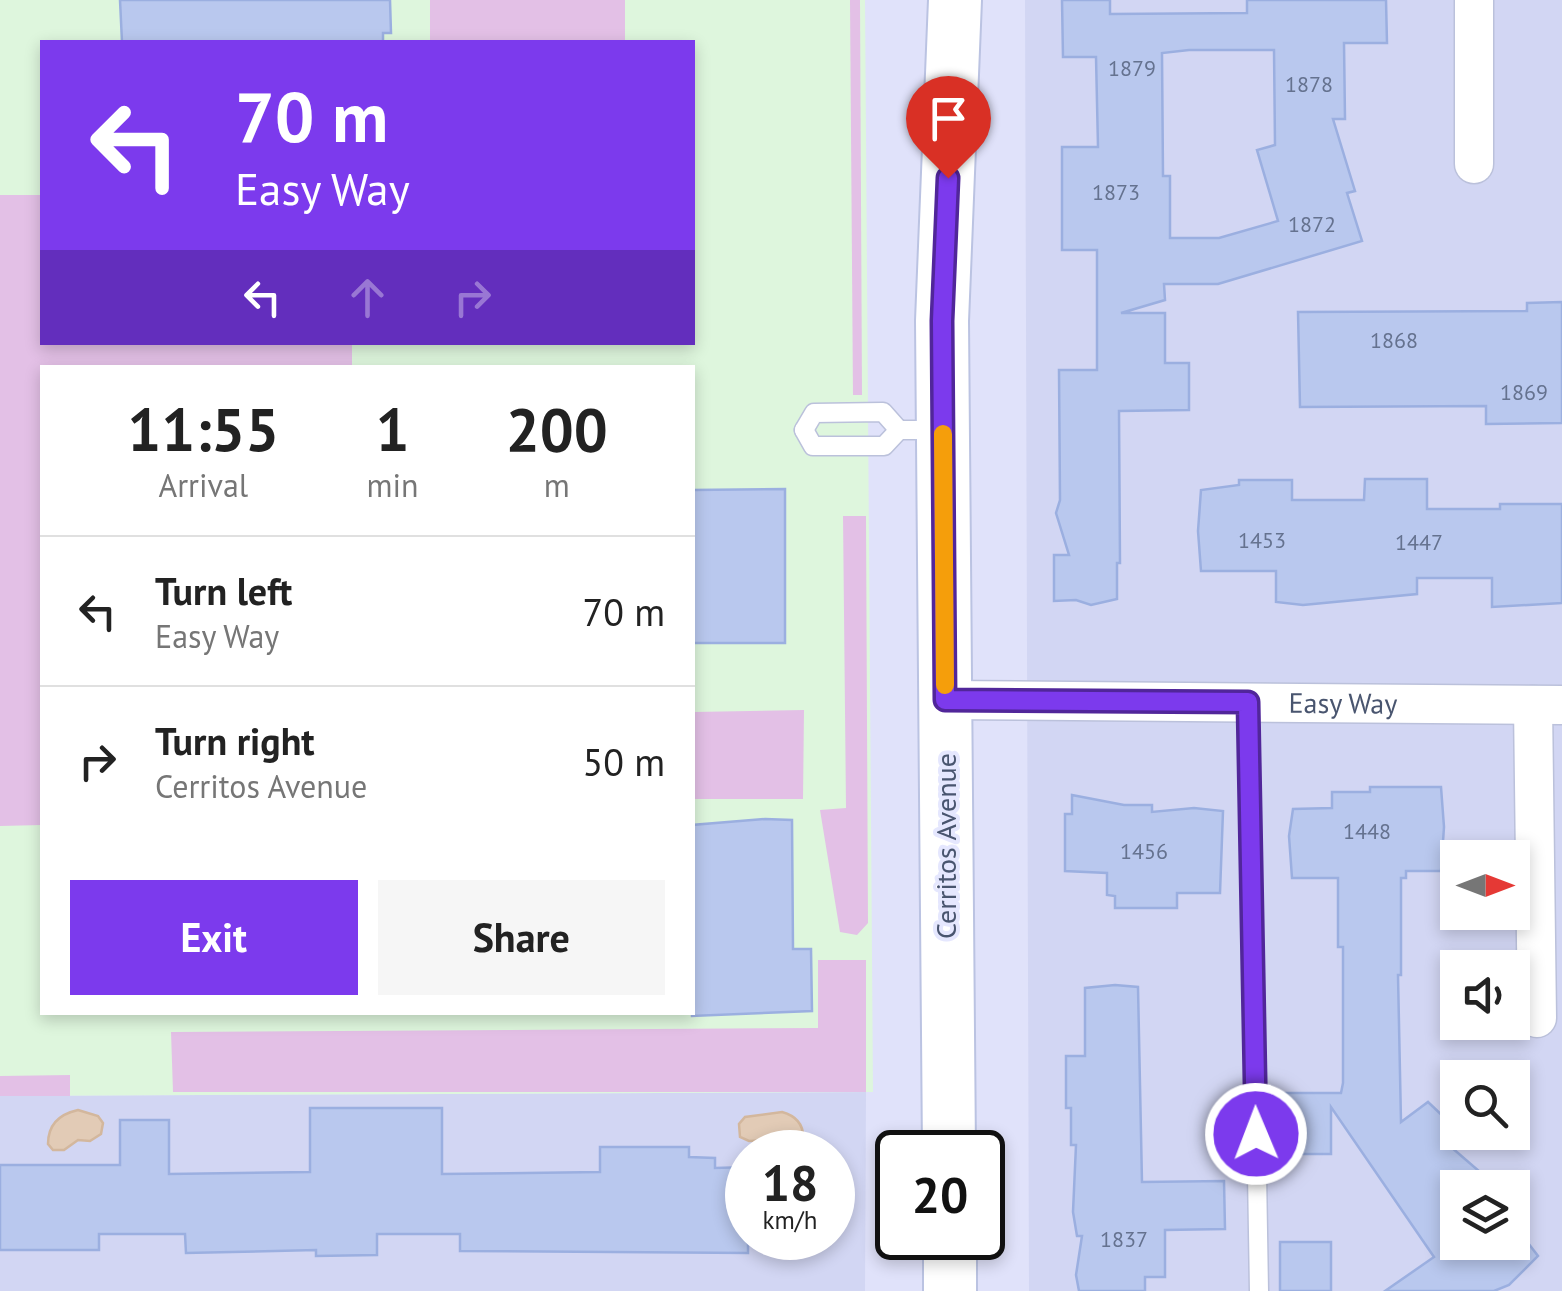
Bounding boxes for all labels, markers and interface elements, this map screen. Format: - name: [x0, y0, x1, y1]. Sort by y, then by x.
- house number: 1879: [1108, 54, 1156, 82]
- house number: 1878: [1285, 70, 1333, 98]
- text: 70 m: [235, 71, 388, 161]
- pin: [906, 76, 991, 179]
- icon: left: [70, 80, 200, 210]
- icon: arrive: [921, 91, 976, 146]
- text: Easy Way: [235, 159, 410, 217]
- house number: 1873: [1092, 178, 1140, 206]
- house number: 1872: [1288, 210, 1336, 238]
- icon: left: [235, 270, 290, 325]
- icon: ahead: [340, 270, 395, 325]
- icon: right: [445, 270, 500, 325]
- house number: 1868: [1370, 326, 1418, 354]
- house number: 1869: [1500, 378, 1548, 406]
- text: 11:55: [127, 390, 279, 468]
- text: 1: [376, 390, 410, 468]
- text: 200: [506, 390, 608, 468]
- text: Arrival: [158, 464, 248, 506]
- text: min: [367, 464, 419, 506]
- text: m: [544, 464, 570, 506]
- house number: 1453: [1238, 526, 1286, 554]
- house number: 1447: [1395, 528, 1443, 556]
- text: Turn left: [155, 566, 292, 615]
- icon: left: [70, 584, 125, 639]
- text: 70 m: [583, 587, 665, 636]
- text: Easy Way: [155, 615, 279, 657]
- street label: Easy Way: [1288, 684, 1397, 722]
- text: Turn right: [155, 716, 315, 765]
- icon: right: [70, 734, 125, 789]
- text: 50 m: [583, 737, 665, 786]
- street label: Cerritos Avenue: [927, 753, 964, 939]
- text: Cerritos Avenue: [155, 765, 367, 807]
- house number: 1448: [1343, 817, 1391, 845]
- house number: 1456: [1120, 837, 1168, 865]
- north arrow: [1440, 840, 1530, 930]
- map controls: [1440, 840, 1530, 1260]
- button: Exit: [70, 880, 358, 995]
- button: Share: [378, 880, 665, 995]
- button: sound: [1440, 950, 1530, 1040]
- button: search: [1440, 1060, 1530, 1150]
- position arrow: [1204, 1082, 1308, 1186]
- speed limit sign: 20: [875, 1130, 1005, 1260]
- text: 18: [762, 1150, 818, 1215]
- button: layers: [1440, 1170, 1530, 1260]
- text: km/h: [763, 1204, 817, 1236]
- house number: 1837: [1100, 1225, 1148, 1253]

